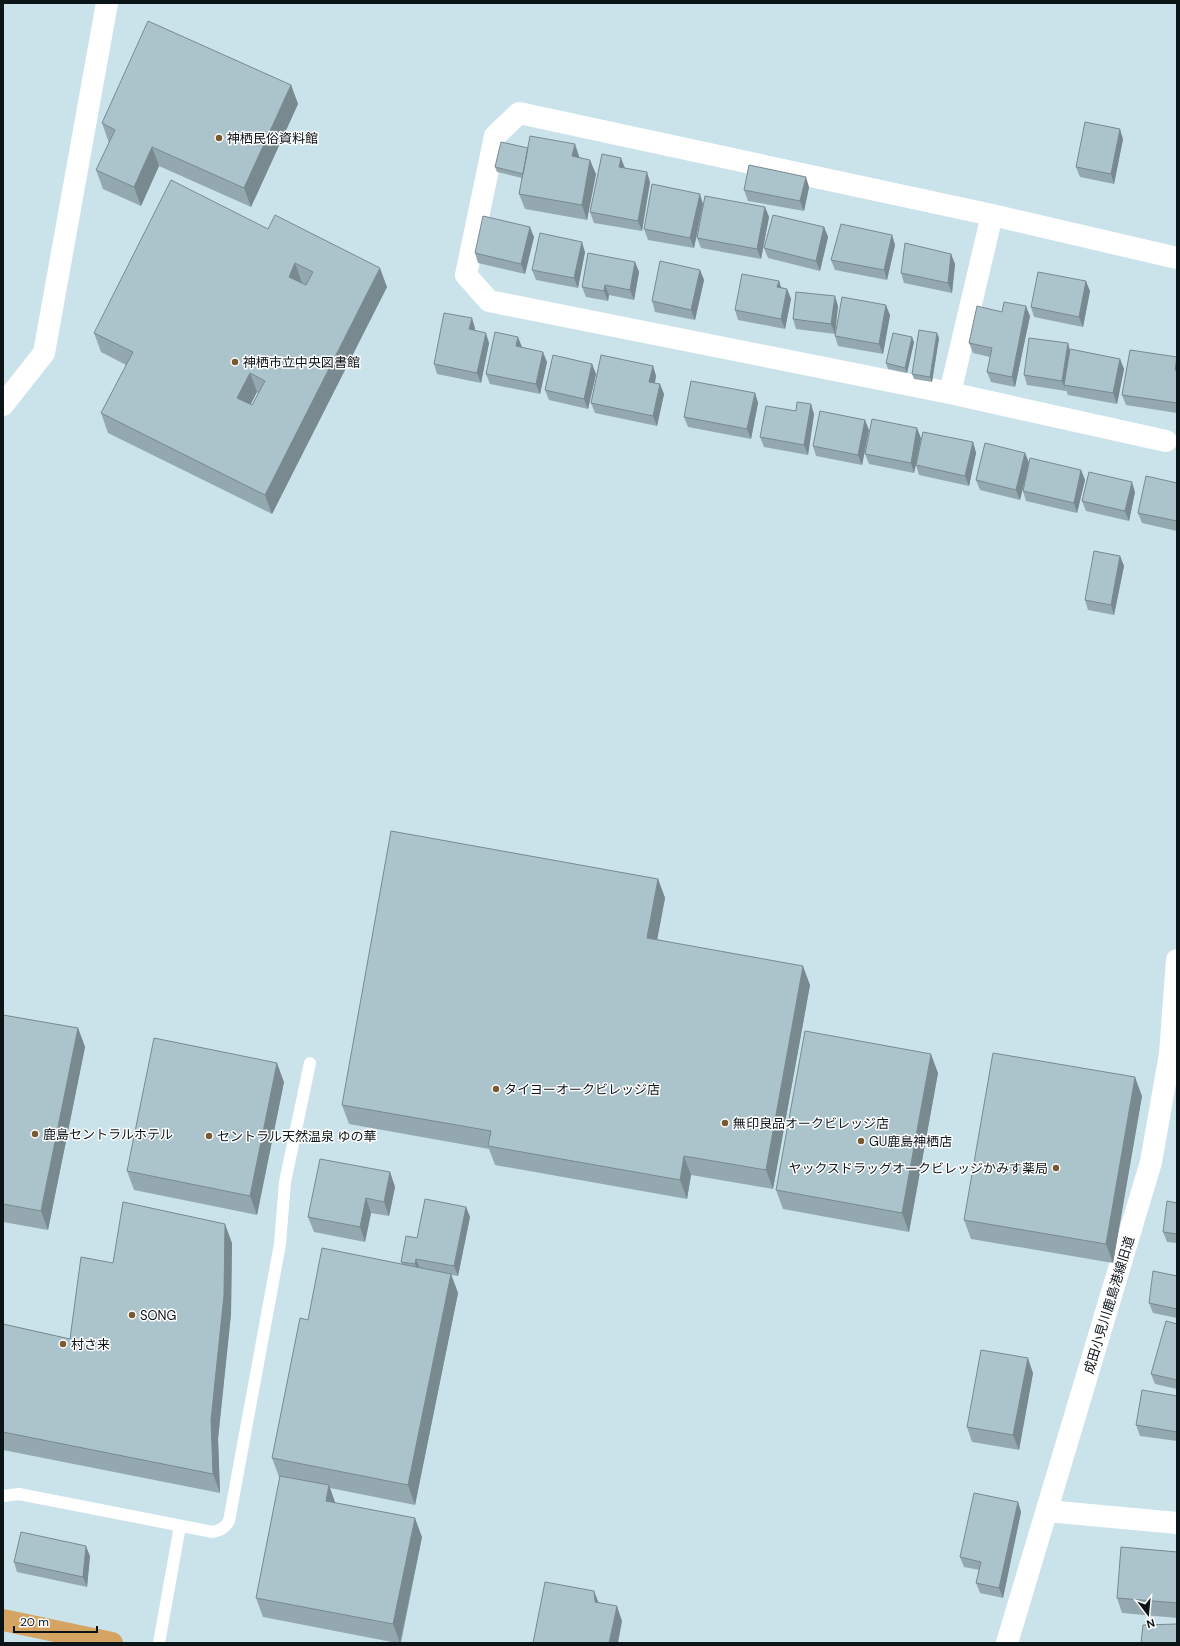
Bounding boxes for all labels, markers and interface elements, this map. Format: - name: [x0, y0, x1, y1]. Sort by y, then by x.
- place label: 神栖民俗資料館: [227, 130, 318, 147]
- marker: 神栖民俗資料館: [214, 133, 224, 143]
- place label: 神栖市立中央図書館: [243, 354, 360, 371]
- marker: 神栖市立中央図書館: [230, 357, 240, 367]
- place label: タイヨーオークビレッジ店: [504, 1081, 660, 1098]
- marker: タイヨーオークビレッジ店: [491, 1084, 501, 1094]
- place label: 無印良品オークビレッジ店: [733, 1115, 889, 1132]
- marker: 無印良品オークビレッジ店: [720, 1118, 730, 1128]
- place label: 鹿島セントラルホテル: [43, 1126, 173, 1143]
- place label: セントラル天然温泉 ゆの華: [217, 1128, 376, 1145]
- marker: 鹿島セントラルホテル: [30, 1129, 40, 1139]
- marker: セントラル天然温泉 ゆの華: [204, 1131, 214, 1141]
- place label: GU鹿島神栖店: [869, 1133, 952, 1150]
- marker: GU鹿島神栖店: [856, 1136, 866, 1146]
- place label: ヤックスドラッグオークビレッジかみす薬局: [788, 1160, 1048, 1177]
- marker: ヤックスドラッグオークビレッジかみす薬局: [1051, 1163, 1061, 1173]
- street label: 成田小見川鹿島港線旧道: [1080, 1234, 1138, 1376]
- place label: SONG: [140, 1307, 177, 1324]
- marker: SONG: [127, 1310, 137, 1320]
- place label: 村さ来: [71, 1336, 110, 1353]
- marker: 村さ来: [58, 1339, 68, 1349]
- north arrow: [1128, 1594, 1168, 1634]
- scale bar: [14, 1608, 97, 1634]
- text: 20 m: [20, 1614, 49, 1630]
- text: N: [1145, 1616, 1157, 1631]

